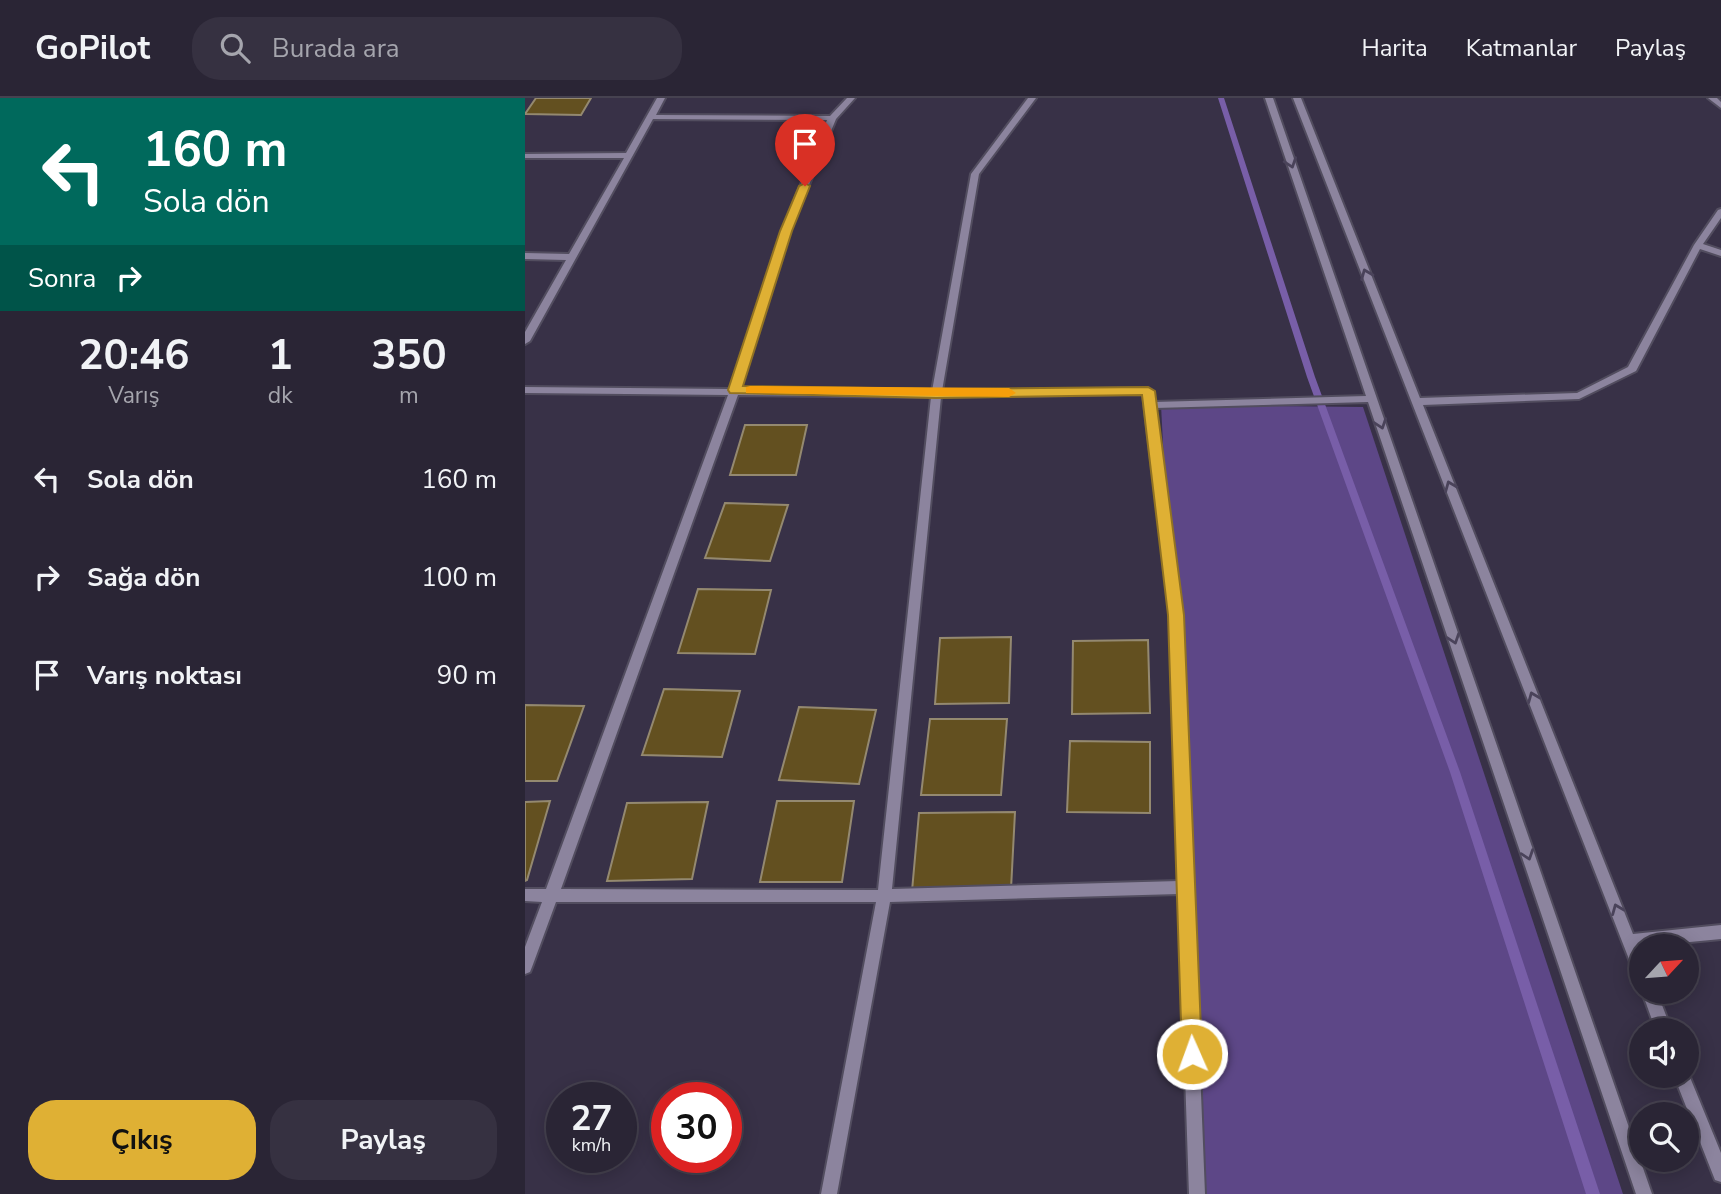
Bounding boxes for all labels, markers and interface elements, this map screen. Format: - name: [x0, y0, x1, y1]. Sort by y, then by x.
- search box: [192, 17, 682, 80]
- text: GoPilot: [35, 26, 150, 71]
- icon: search: [216, 29, 254, 67]
- text: Burada ara: [272, 31, 400, 66]
- text: Harita: [1361, 32, 1428, 64]
- text: Katmanlar: [1466, 32, 1577, 64]
- text: Paylaş: [1615, 32, 1686, 64]
- pin: [775, 114, 835, 186]
- text: 160 m: [143, 116, 287, 183]
- icon: arrive: [786, 125, 824, 163]
- icon: left: [28, 126, 119, 217]
- one-way arrow: [1283, 156, 1297, 168]
- text: Sola dön: [143, 180, 270, 223]
- icon: right: [110, 259, 148, 297]
- text: Sonra: [28, 261, 96, 296]
- one-way arrow: [1361, 269, 1375, 281]
- text: 20:46: [78, 327, 189, 384]
- text: 1: [268, 327, 293, 384]
- text: 350: [371, 327, 447, 384]
- text: Varış: [108, 380, 160, 411]
- text: dk: [268, 380, 293, 411]
- text: m: [399, 380, 419, 411]
- one-way arrow: [1373, 418, 1387, 430]
- icon: left: [28, 460, 66, 498]
- text: Sola dön: [87, 462, 194, 497]
- text: 160 m: [421, 462, 497, 497]
- one-way arrow: [1444, 480, 1458, 492]
- icon: right: [28, 558, 66, 596]
- text: Sağa dön: [87, 560, 200, 595]
- text: 100 m: [421, 560, 497, 595]
- one-way arrow: [1446, 633, 1460, 645]
- icon: arrive: [28, 656, 66, 694]
- text: Varış noktası: [87, 658, 242, 693]
- text: 90 m: [437, 658, 497, 693]
- one-way arrow: [1528, 692, 1542, 704]
- one-way arrow: [1520, 848, 1534, 860]
- one-way arrow: [1611, 904, 1625, 916]
- north arrow: [1629, 934, 1699, 1004]
- map controls: [1629, 934, 1699, 1172]
- position arrow: [1155, 1017, 1229, 1091]
- button: sound: [1629, 1018, 1699, 1088]
- speed limit sign: 30: [651, 1082, 742, 1173]
- text: 27: [570, 1095, 613, 1142]
- button: Çıkış: [28, 1100, 256, 1180]
- button: Paylaş: [270, 1100, 497, 1180]
- button: search: [1629, 1102, 1699, 1172]
- text: km/h: [572, 1133, 611, 1157]

